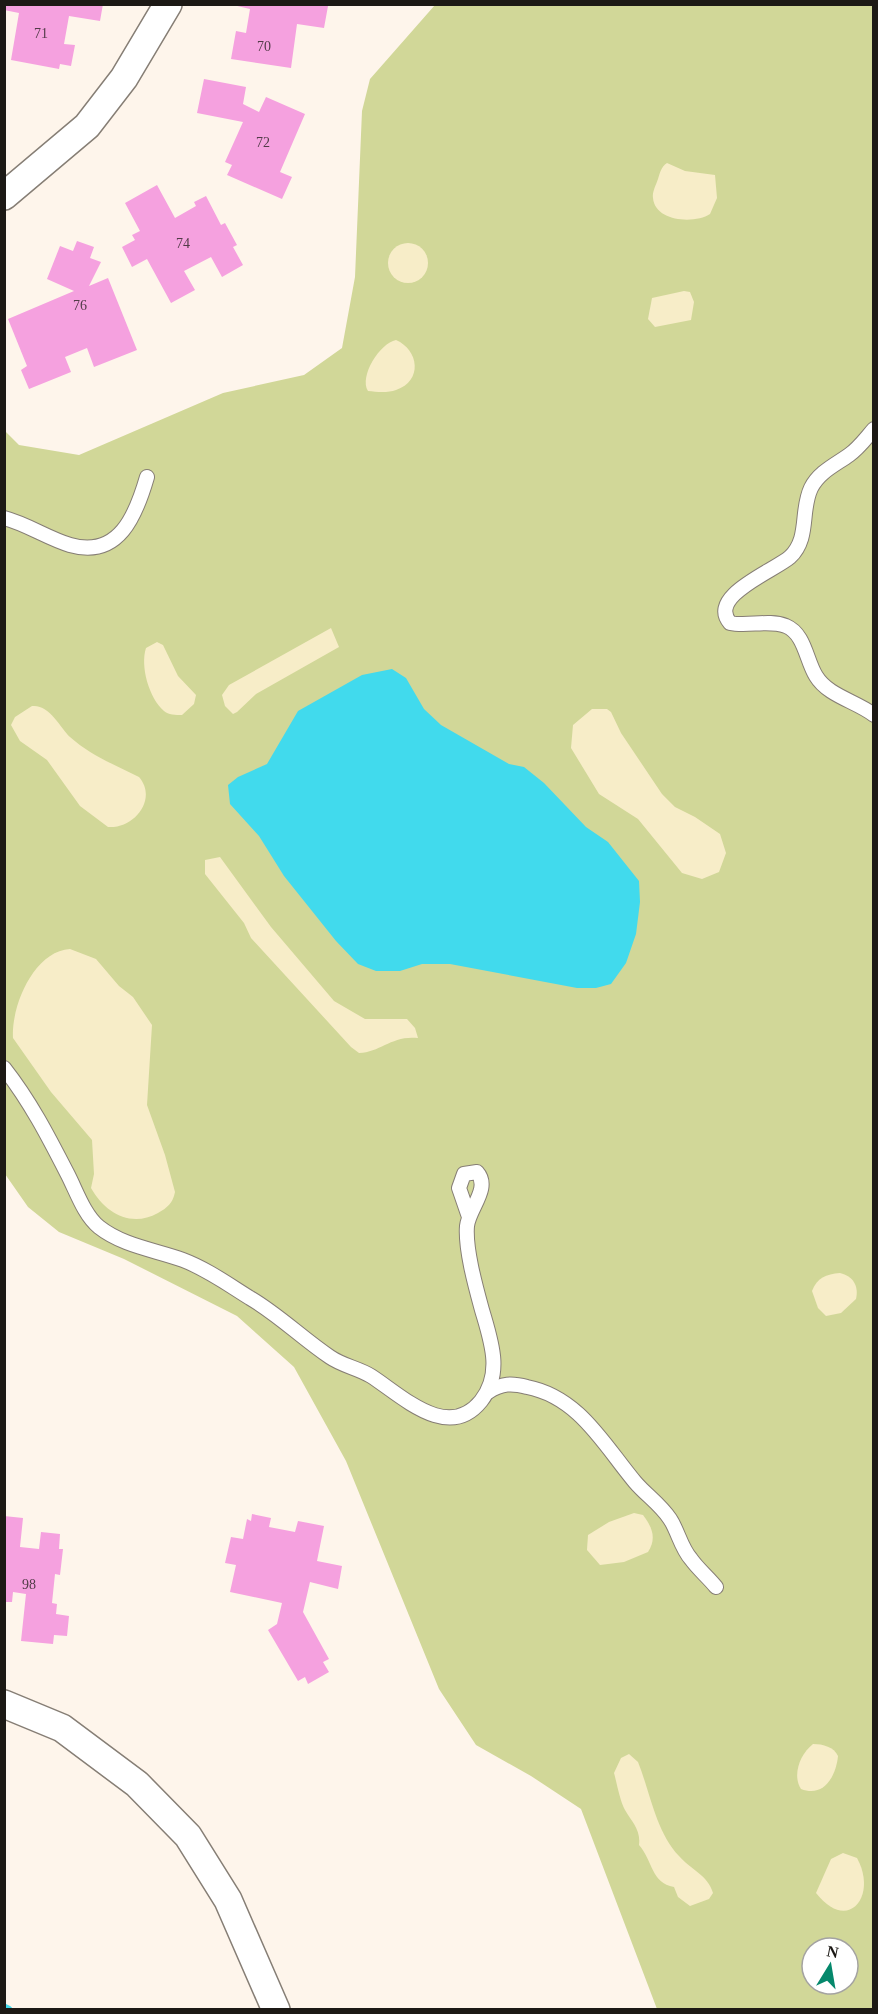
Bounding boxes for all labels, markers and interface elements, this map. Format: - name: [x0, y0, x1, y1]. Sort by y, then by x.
- house number: 71: [34, 26, 48, 41]
- house number: 70: [257, 39, 271, 54]
- house number: 72: [256, 135, 270, 150]
- house number: 74: [176, 236, 190, 251]
- house number: 76: [73, 298, 87, 313]
- house number: 98: [22, 1577, 36, 1592]
- north arrow: [800, 1936, 860, 1996]
- text: N: [825, 1942, 840, 1961]

